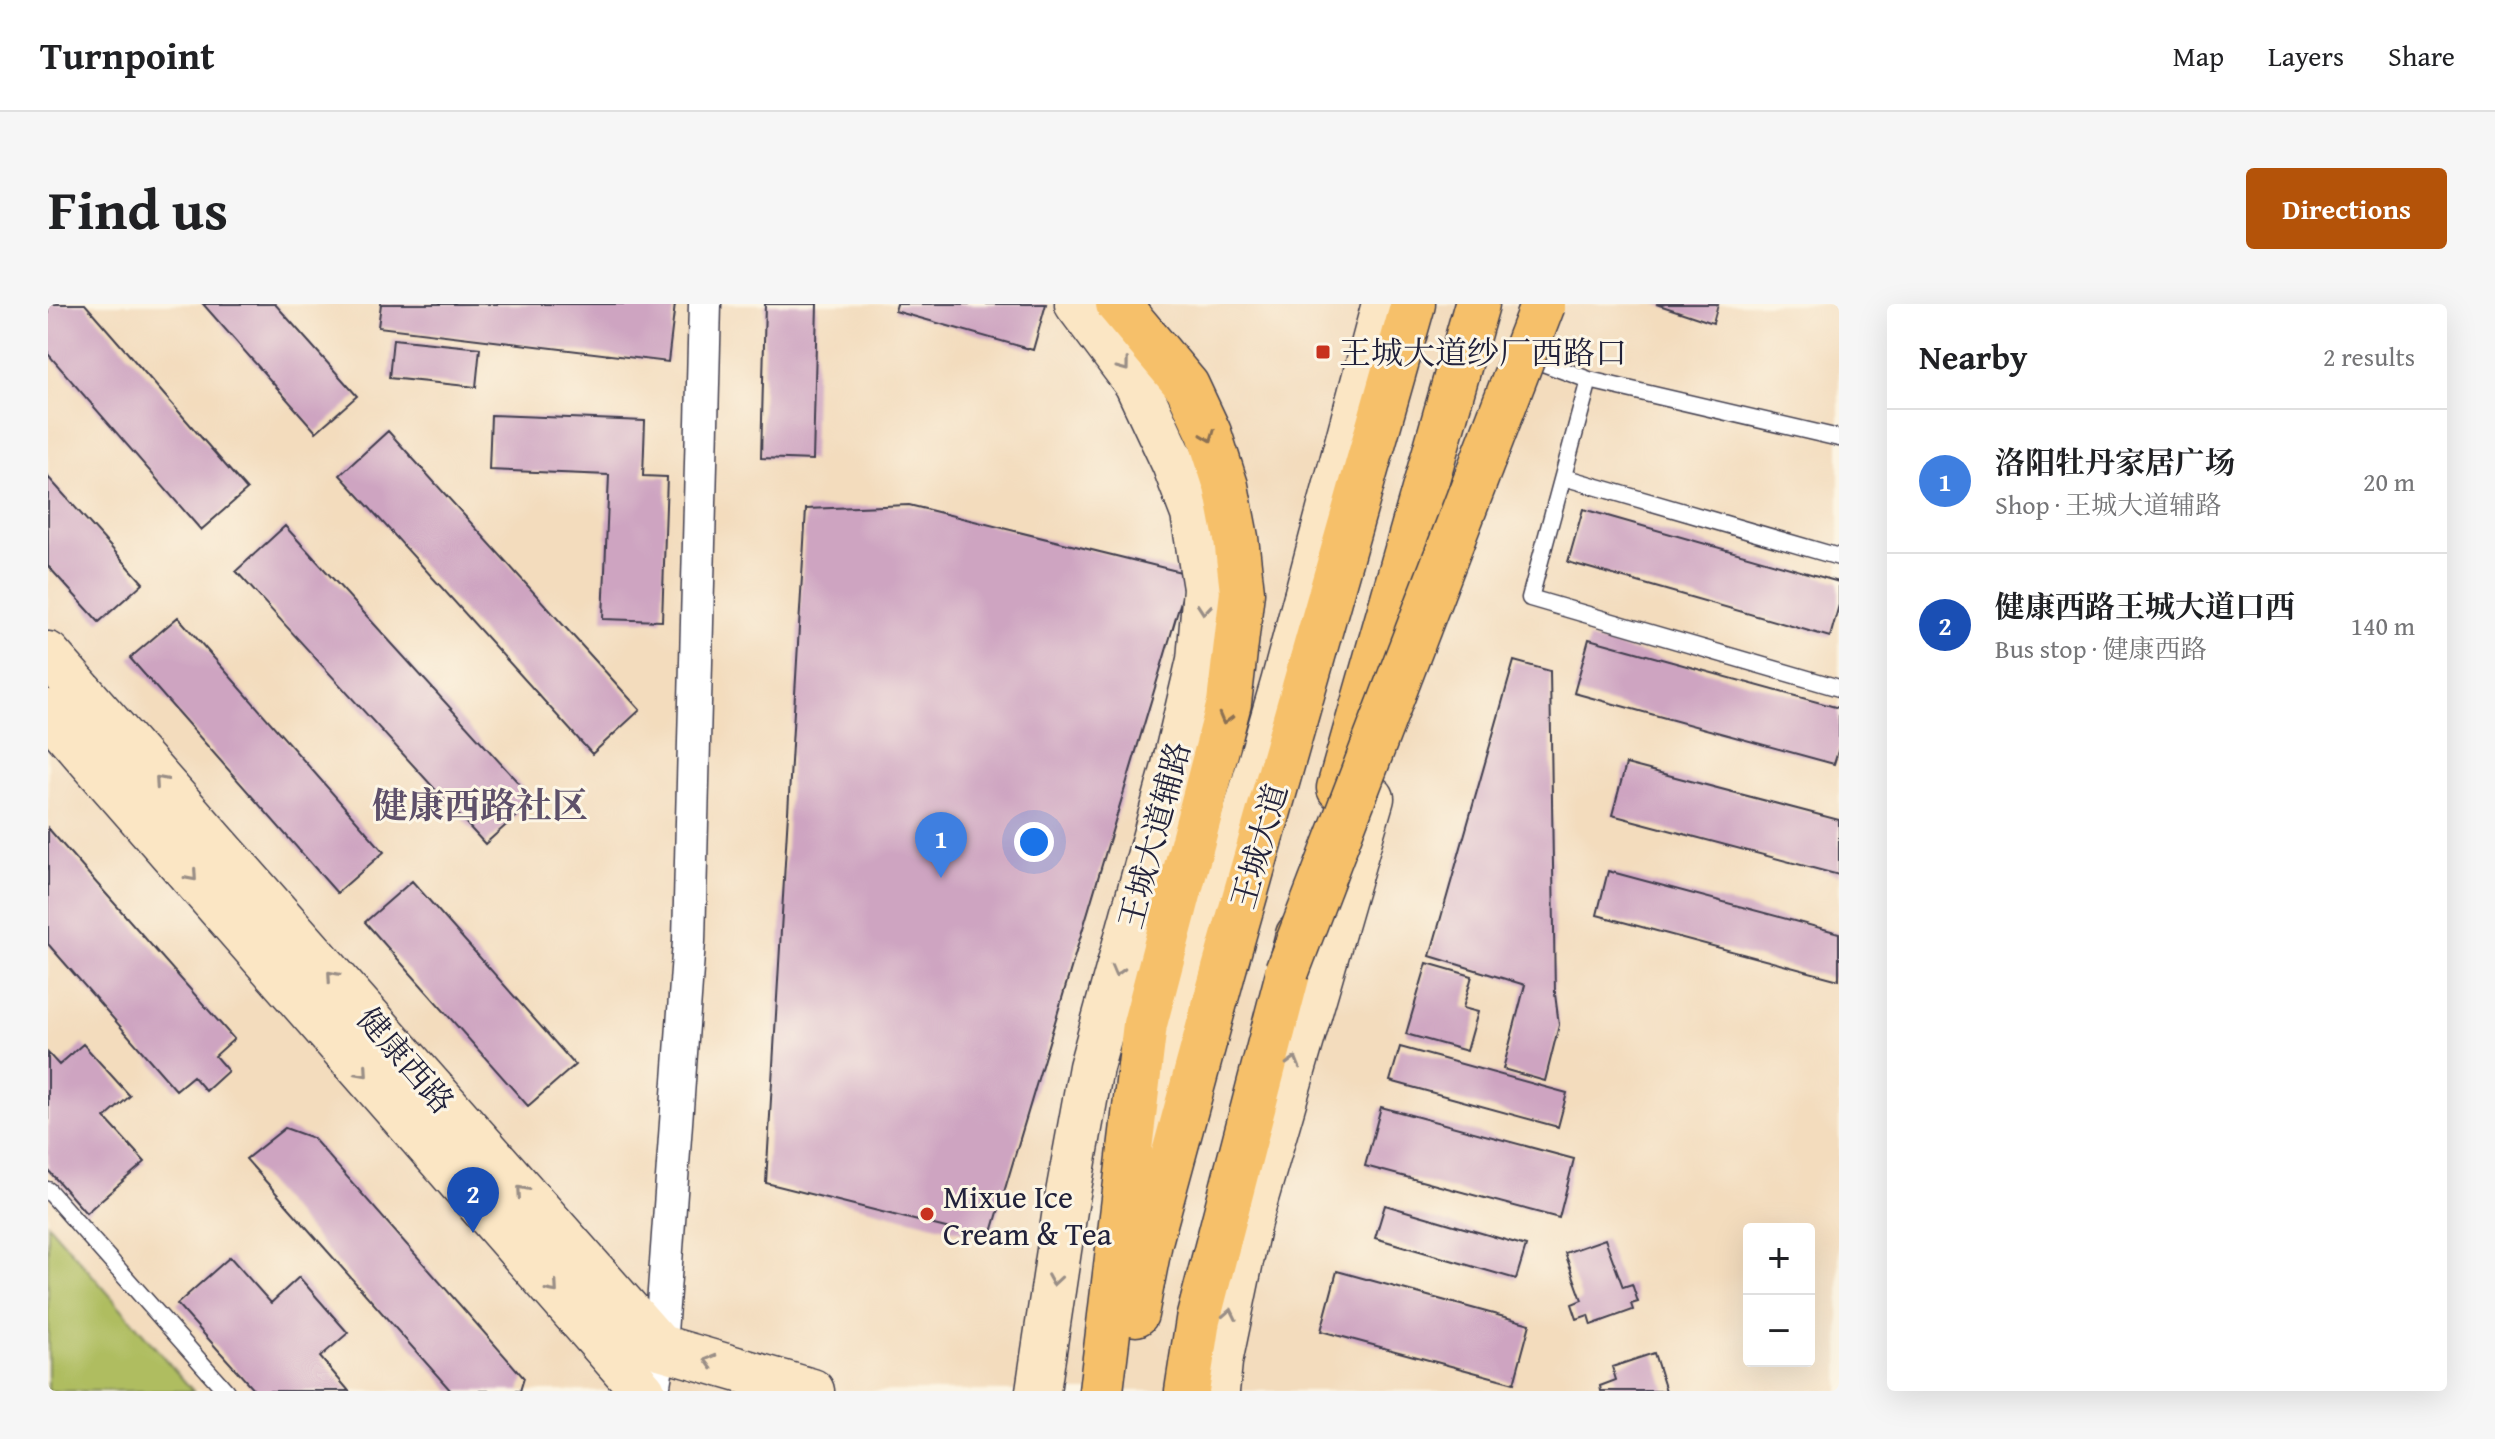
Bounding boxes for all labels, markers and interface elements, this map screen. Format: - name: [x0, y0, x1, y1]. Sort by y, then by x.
- text: Turnpoint: [40, 27, 215, 83]
- text: Map: [2173, 35, 2224, 76]
- text: Layers: [2268, 35, 2344, 76]
- text: Share: [2388, 35, 2455, 76]
- text: Find us: [48, 167, 228, 250]
- button: Directions: [2246, 168, 2447, 249]
- place label: 王城大道纱厂西路口: [1339, 329, 1627, 376]
- text: Nearby: [1919, 332, 2028, 381]
- text: 2 results: [2323, 337, 2415, 376]
- marker: 王城大道纱厂西路口: [1314, 343, 1332, 361]
- one-way arrow: [1114, 358, 1128, 372]
- one-way arrow: [1199, 428, 1216, 442]
- text: 洛阳牡丹家居广场: [1995, 440, 2235, 484]
- text: 1: [1938, 462, 1952, 501]
- text: 20 m: [2363, 462, 2415, 501]
- text: Shop · 王城大道辅路: [1995, 485, 2221, 524]
- text: 健康西路王城大道口西: [1995, 584, 2295, 628]
- one-way arrow: [1195, 603, 1212, 616]
- text: 2: [1938, 606, 1952, 645]
- text: 140 m: [2350, 606, 2415, 645]
- text: Bus stop · 健康西路: [1995, 629, 2206, 668]
- one-way arrow: [1217, 711, 1234, 725]
- street label: 王城大道辅路: [1106, 736, 1202, 934]
- one-way arrow: [155, 775, 169, 790]
- district label: 健康西路社区: [372, 778, 588, 831]
- street label: 王城大道: [1219, 778, 1299, 914]
- pin: 1: [915, 812, 967, 878]
- your location: [1014, 822, 1054, 862]
- one-way arrow: [182, 867, 196, 882]
- one-way arrow: [1110, 963, 1127, 977]
- one-way arrow: [327, 970, 341, 985]
- street label: 健康西路: [346, 996, 466, 1124]
- one-way arrow: [1285, 1056, 1301, 1070]
- one-way arrow: [353, 1062, 368, 1077]
- pin: 2: [447, 1167, 499, 1233]
- place label: Mixue Ice Cream & Tea: [943, 1173, 1112, 1257]
- one-way arrow: [518, 1186, 532, 1201]
- marker: Mixue Ice Cream & Tea: [918, 1205, 936, 1223]
- map controls: [1743, 1223, 1815, 1367]
- button: +: [1743, 1223, 1815, 1295]
- one-way arrow: [1046, 1273, 1063, 1287]
- one-way arrow: [543, 1279, 558, 1294]
- button: −: [1743, 1295, 1815, 1367]
- one-way arrow: [1221, 1308, 1238, 1321]
- one-way arrow: [704, 1354, 718, 1371]

